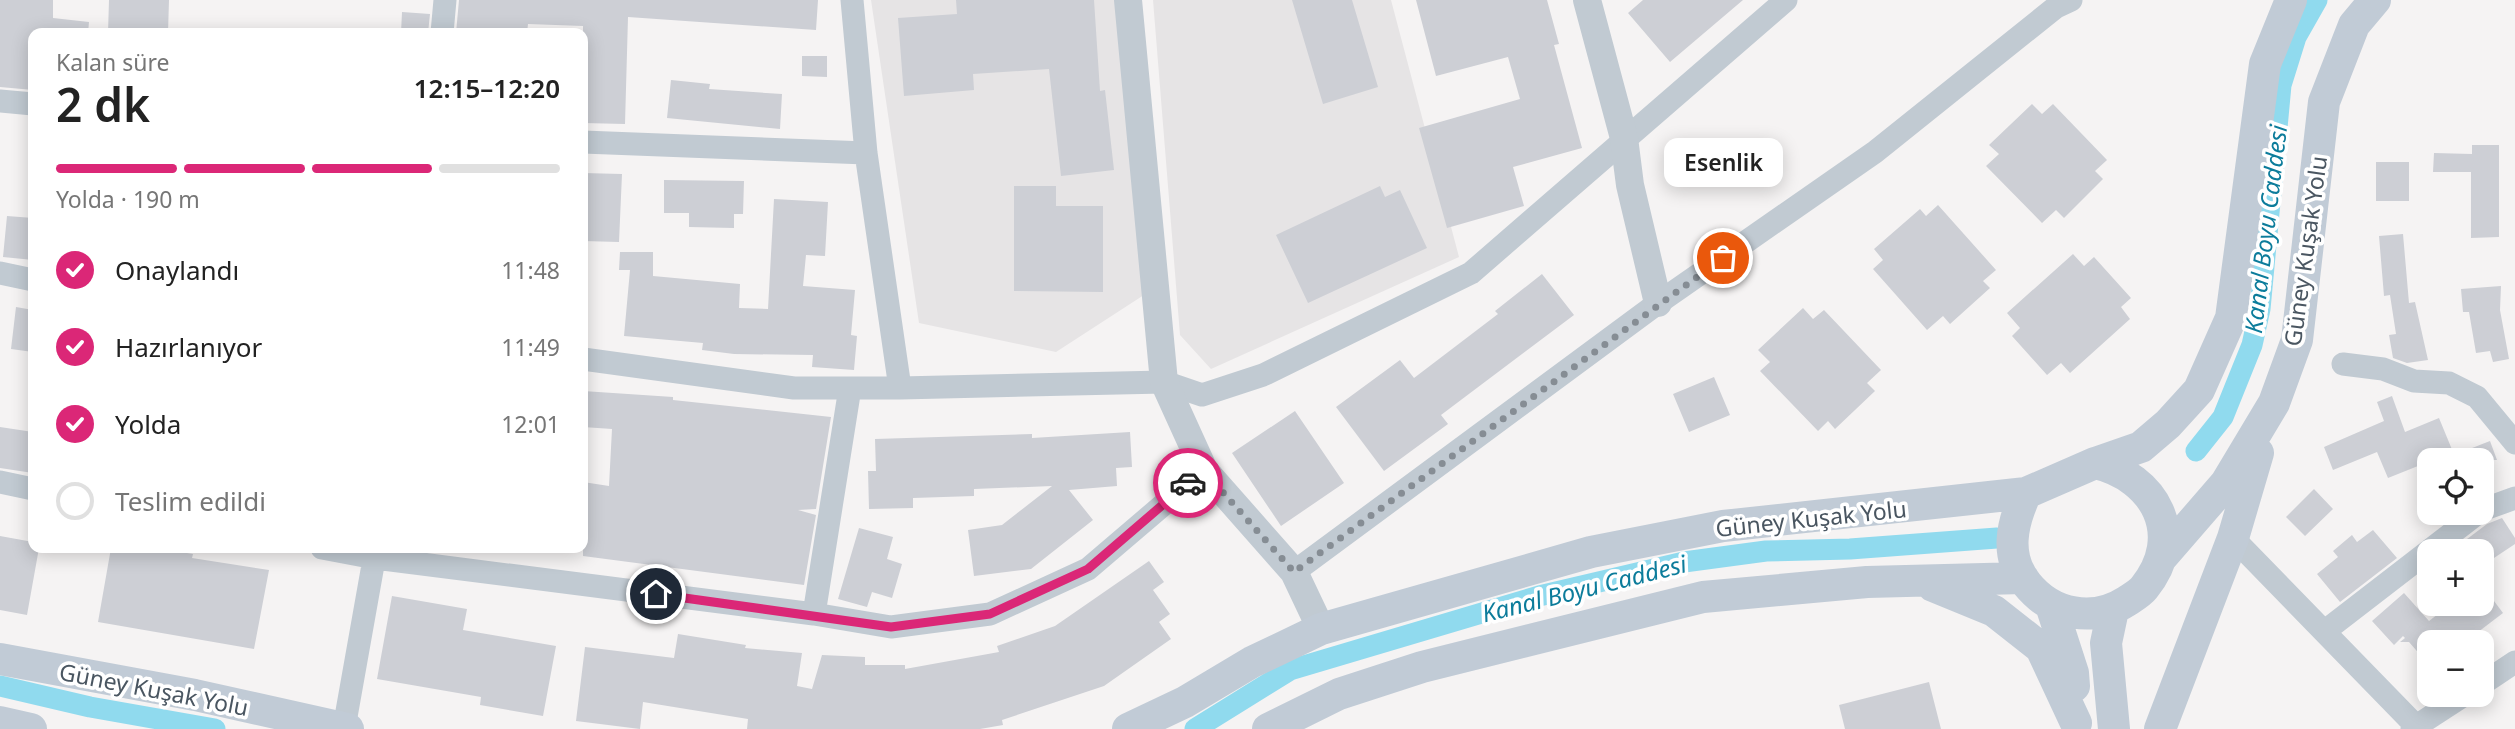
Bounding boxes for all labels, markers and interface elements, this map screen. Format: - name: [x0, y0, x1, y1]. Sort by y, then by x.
- text: Kalan süre: [56, 46, 169, 78]
- text: 12:15–12:20: [414, 70, 560, 106]
- text: 2 dk: [56, 73, 150, 135]
- water label: Kanal Boyu Caddesi: [2236, 122, 2294, 335]
- callout: Esenlik: [1664, 139, 1782, 188]
- text: Esenlik: [1684, 146, 1763, 178]
- street label: Güney Kuşak Yolu: [2276, 154, 2334, 348]
- text: Yolda · 190 m: [56, 183, 200, 215]
- pin: [1693, 228, 1753, 288]
- icon: bag: [1704, 239, 1742, 277]
- icon: check: [56, 251, 94, 289]
- text: Onaylandı: [115, 252, 239, 288]
- text: 11:48: [501, 254, 560, 286]
- icon: check: [56, 328, 94, 366]
- text: Hazırlanıyor: [115, 329, 262, 365]
- text: 11:49: [501, 331, 560, 363]
- icon: check: [56, 405, 94, 443]
- text: Yolda: [115, 406, 181, 442]
- text: 12:01: [501, 408, 560, 440]
- courier: [1153, 448, 1223, 518]
- map controls: [2417, 448, 2494, 707]
- button: locate: [2417, 448, 2494, 525]
- icon: car: [1169, 464, 1207, 502]
- text: Teslim edildi: [115, 483, 266, 519]
- street label: Güney Kuşak Yolu: [1714, 492, 1908, 544]
- button: +: [2417, 539, 2494, 616]
- water label: Kanal Boyu Caddesi: [1478, 546, 1691, 629]
- pin: [626, 564, 686, 624]
- icon: home: [637, 575, 675, 613]
- button: −: [2417, 630, 2494, 707]
- street label: Güney Kuşak Yolu: [57, 655, 251, 723]

